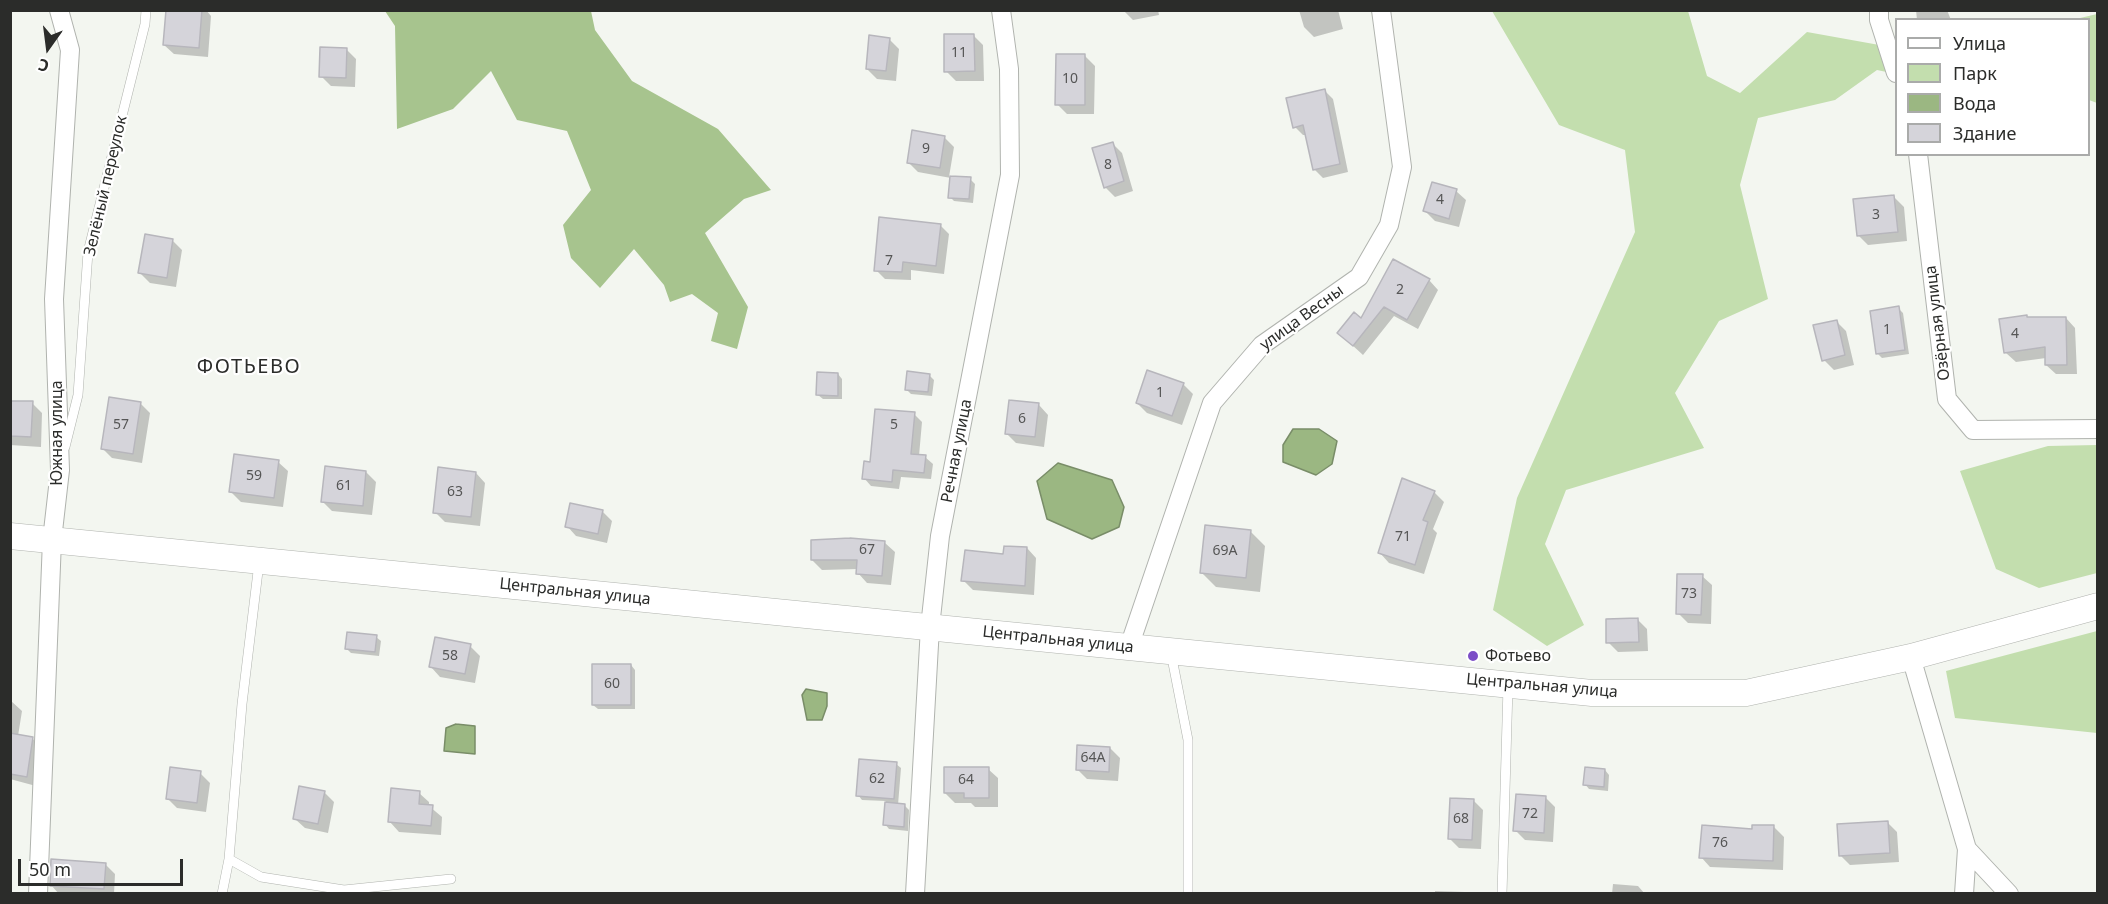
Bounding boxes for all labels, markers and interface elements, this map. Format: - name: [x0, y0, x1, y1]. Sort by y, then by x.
- north arrow: [18, 18, 78, 78]
- legend: [1895, 18, 2090, 156]
- text: Улица: [1953, 31, 2006, 55]
- house number: 11: [951, 45, 967, 61]
- text: С: [36, 54, 51, 77]
- text: Парк: [1953, 61, 1997, 85]
- house number: 10: [1062, 71, 1078, 87]
- text: Вода: [1953, 91, 1996, 115]
- street label: Зелёный переулок: [80, 114, 132, 258]
- text: Здание: [1953, 121, 2016, 145]
- house number: 9: [922, 141, 930, 157]
- house number: 8: [1104, 157, 1112, 173]
- house number: 4: [1436, 192, 1444, 208]
- house number: 3: [1872, 207, 1880, 223]
- house number: 7: [885, 253, 893, 269]
- street label: Озёрная улица: [1921, 264, 1955, 382]
- street label: улица Весны: [1256, 281, 1348, 355]
- house number: 2: [1396, 282, 1404, 298]
- house number: 1: [1883, 322, 1891, 338]
- house number: 4: [2011, 326, 2019, 342]
- district label: ФОТЬЕВО: [197, 355, 301, 379]
- street label: Южная улица: [47, 380, 67, 486]
- house number: 1: [1156, 385, 1164, 401]
- street label: Речная улица: [938, 398, 976, 504]
- house number: 6: [1018, 411, 1026, 427]
- house number: 57: [113, 417, 129, 433]
- house number: 5: [890, 417, 898, 433]
- house number: 59: [246, 468, 262, 484]
- house number: 61: [336, 478, 352, 494]
- house number: 63: [447, 484, 463, 500]
- house number: 71: [1395, 529, 1411, 545]
- house number: 67: [859, 542, 875, 558]
- house number: 69А: [1213, 543, 1237, 559]
- street label: Центральная улица: [498, 575, 652, 609]
- house number: 73: [1681, 586, 1697, 602]
- street label: Центральная улица: [981, 623, 1135, 657]
- place label: Фотьево: [1485, 646, 1551, 666]
- house number: 58: [442, 648, 458, 664]
- marker: Фотьево: [1466, 649, 1480, 663]
- street label: Центральная улица: [1465, 670, 1619, 702]
- house number: 60: [604, 676, 620, 692]
- house number: 64А: [1081, 750, 1105, 766]
- house number: 62: [869, 771, 885, 787]
- house number: 64: [958, 772, 974, 788]
- house number: 72: [1522, 806, 1538, 822]
- house number: 68: [1453, 811, 1469, 827]
- house number: 76: [1712, 835, 1728, 851]
- scale bar: [21, 847, 186, 885]
- text: 50 m: [29, 857, 71, 881]

